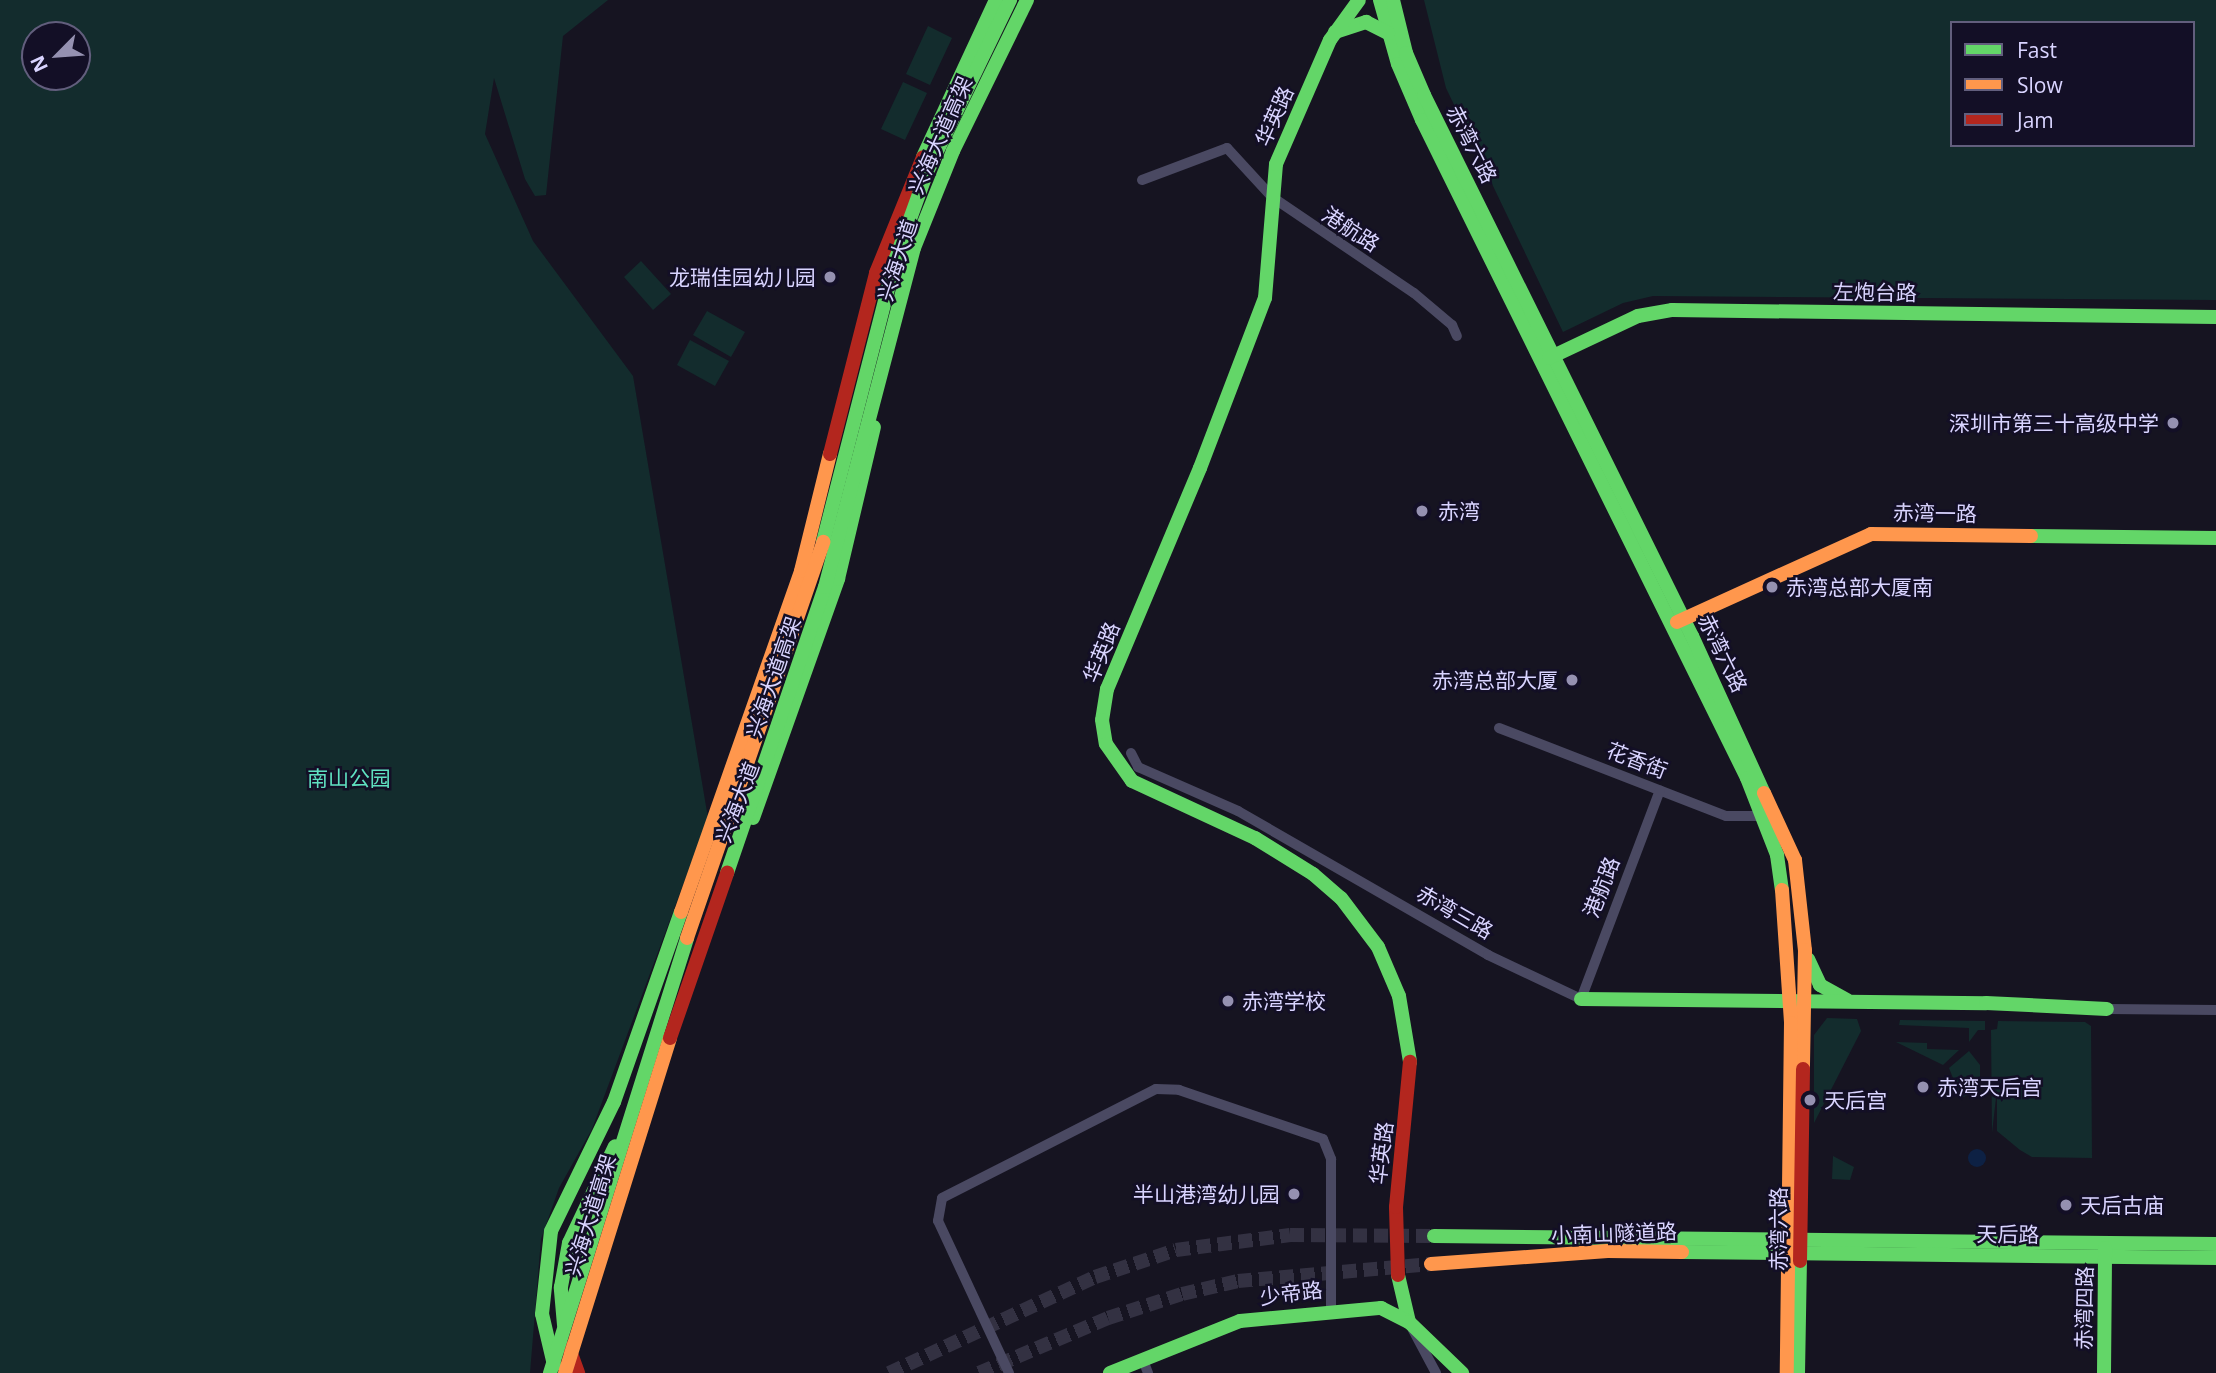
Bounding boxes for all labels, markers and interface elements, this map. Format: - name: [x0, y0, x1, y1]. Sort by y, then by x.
- north arrow: [21, 21, 91, 91]
- legend: [1950, 21, 2195, 147]
- text: Fast: [2017, 36, 2057, 64]
- text: N: [24, 52, 54, 77]
- text: Slow: [2017, 71, 2063, 99]
- street label: 兴海大道高架: [903, 72, 977, 198]
- street label: 华英路: [1250, 82, 1298, 150]
- street label: 赤湾六路: [1442, 101, 1502, 187]
- text: Jam: [2017, 106, 2054, 134]
- street label: 港航路: [1318, 201, 1384, 257]
- street label: 兴海大道: [872, 216, 922, 304]
- place label: 龙瑞佳园幼儿园: [669, 264, 816, 290]
- marker: 龙瑞佳园幼儿园: [822, 269, 838, 285]
- street label: 左炮台路: [1833, 279, 1917, 305]
- place label: 深圳市第三十高级中学: [1949, 410, 2159, 436]
- marker: 深圳市第三十高级中学: [2165, 415, 2181, 431]
- place label: 赤湾: [1438, 498, 1480, 524]
- street label: 赤湾一路: [1893, 500, 1977, 526]
- marker: 赤湾: [1412, 501, 1432, 521]
- place label: 赤湾总部大厦南: [1786, 574, 1933, 600]
- marker: 赤湾总部大厦南: [1764, 579, 1780, 595]
- street label: 赤湾六路: [1693, 610, 1753, 696]
- street label: 兴海大道高架: [741, 613, 805, 741]
- street label: 华英路: [1078, 618, 1124, 686]
- place label: 赤湾总部大厦: [1432, 667, 1558, 693]
- marker: 赤湾总部大厦: [1564, 672, 1580, 688]
- street label: 花香街: [1603, 737, 1671, 783]
- street label: 兴海大道: [710, 758, 764, 846]
- park label: 南山公园: [307, 765, 391, 791]
- street label: 港航路: [1578, 853, 1624, 921]
- street label: 赤湾三路: [1412, 880, 1498, 944]
- place label: 赤湾学校: [1242, 988, 1326, 1014]
- marker: 赤湾学校: [1220, 993, 1236, 1009]
- place label: 赤湾天后宫: [1937, 1074, 2042, 1100]
- marker: 赤湾天后宫: [1915, 1079, 1931, 1095]
- place label: 天后宫: [1824, 1087, 1887, 1113]
- marker: 天后宫: [1802, 1092, 1818, 1108]
- street label: 华英路: [1365, 1120, 1397, 1186]
- street label: 兴海大道高架: [560, 1151, 620, 1279]
- place label: 半山港湾幼儿园: [1133, 1181, 1280, 1207]
- marker: 半山港湾幼儿园: [1286, 1186, 1302, 1202]
- street label: 赤湾六路: [1765, 1187, 1791, 1271]
- place label: 天后古庙: [2080, 1192, 2164, 1218]
- marker: 天后古庙: [2058, 1197, 2074, 1213]
- street label: 小南山隧道路: [1551, 1218, 1677, 1248]
- street label: 天后路: [1976, 1221, 2040, 1247]
- street label: 赤湾四路: [2071, 1266, 2097, 1350]
- street label: 少帝路: [1258, 1277, 1324, 1309]

